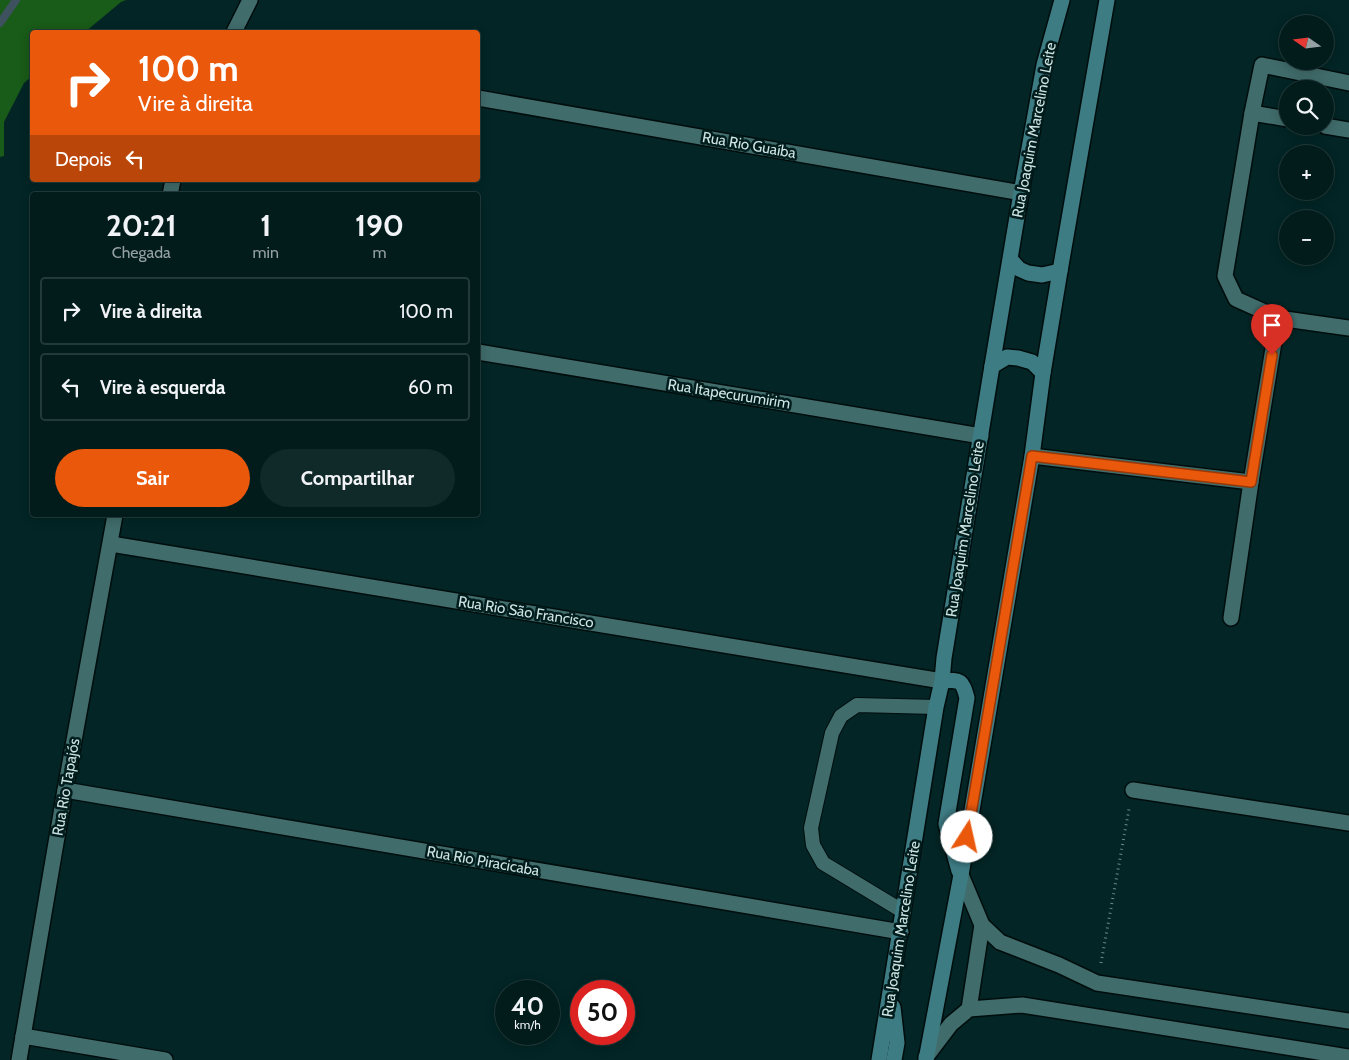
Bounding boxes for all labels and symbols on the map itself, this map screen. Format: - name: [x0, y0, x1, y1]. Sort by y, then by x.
- north arrow: [1279, 15, 1334, 70]
- street label: Rua Joaquim Marcelino Leite: [1008, 41, 1060, 219]
- street label: Rua Rio Guaíba: [701, 128, 798, 162]
- pin: [1251, 304, 1293, 355]
- street label: Rua Itapecurumirim: [666, 375, 792, 413]
- street label: Rua Joaquim Marcelino Leite: [942, 439, 988, 618]
- street label: Rua Rio São Francisco: [457, 592, 595, 632]
- street label: Rua Rio Tapajós: [49, 737, 83, 837]
- position arrow: [940, 810, 992, 862]
- street label: Rua Joaquim Marcelino Leite: [878, 839, 924, 1018]
- street label: Rua Rio Piracicaba: [425, 842, 542, 880]
- speed limit sign: 50: [570, 980, 635, 1045]

